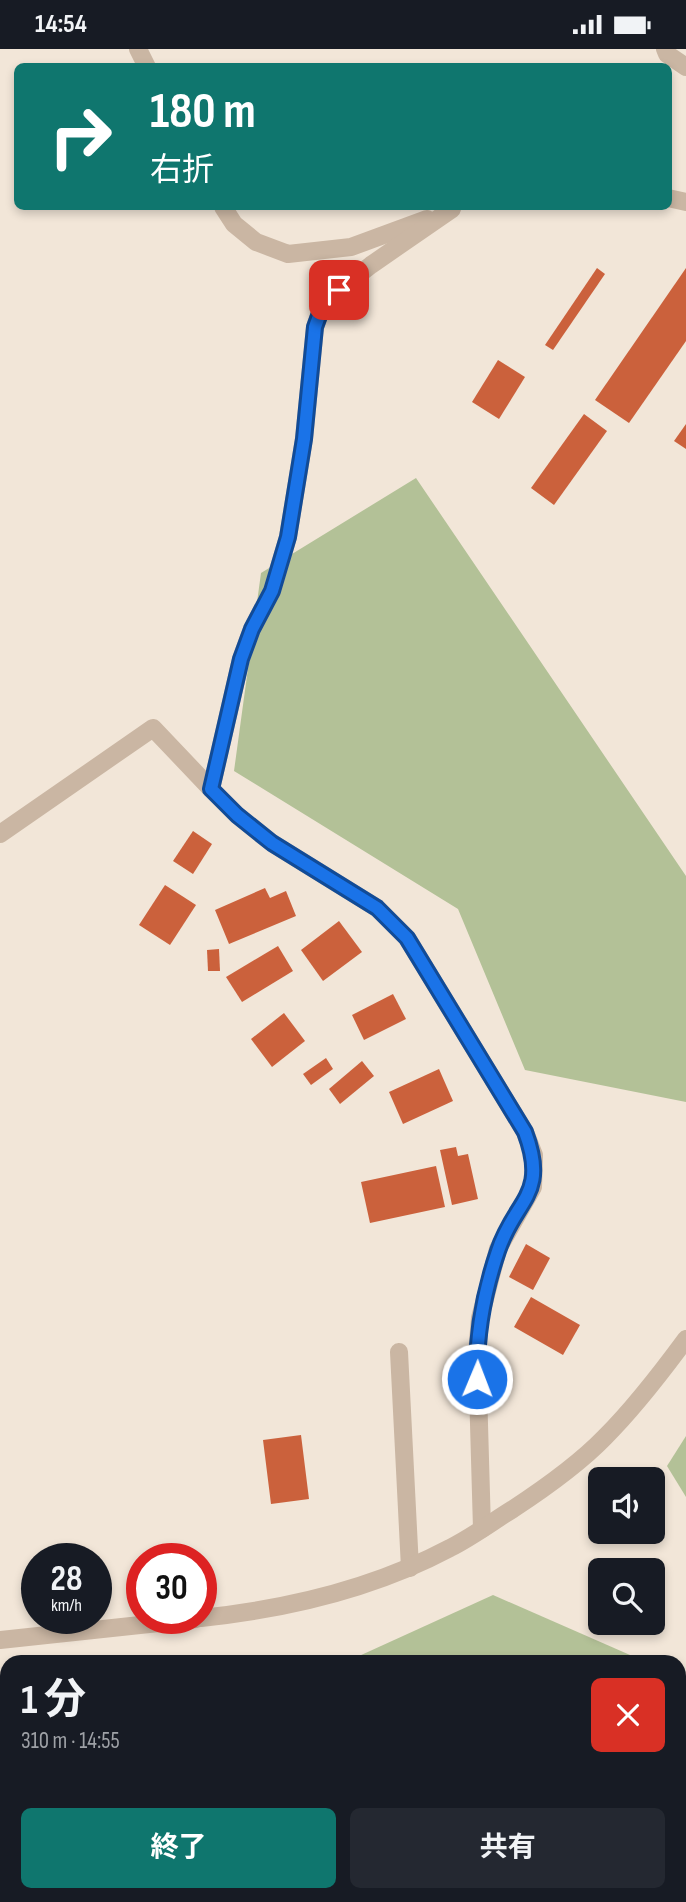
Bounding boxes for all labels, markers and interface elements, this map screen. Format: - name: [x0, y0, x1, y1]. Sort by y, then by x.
- text: 14:54: [35, 9, 87, 40]
- text: 180 m: [150, 83, 256, 142]
- icon: right: [35, 91, 126, 182]
- text: 右折: [150, 151, 214, 190]
- pin: [309, 260, 369, 320]
- icon: arrive: [320, 271, 358, 309]
- position arrow: [440, 1342, 514, 1416]
- map controls: [588, 1467, 665, 1635]
- button: sound: [588, 1467, 665, 1544]
- speed limit sign: 30: [126, 1543, 217, 1634]
- text: 28: [51, 1558, 82, 1601]
- button: search: [588, 1558, 665, 1635]
- text: km/h: [51, 1595, 82, 1616]
- text: 1 分: [21, 1675, 86, 1726]
- button: close: [591, 1678, 665, 1752]
- text: 310 m · 14:55: [21, 1727, 120, 1755]
- button: 終了: [21, 1808, 336, 1888]
- button: 共有: [350, 1808, 665, 1888]

